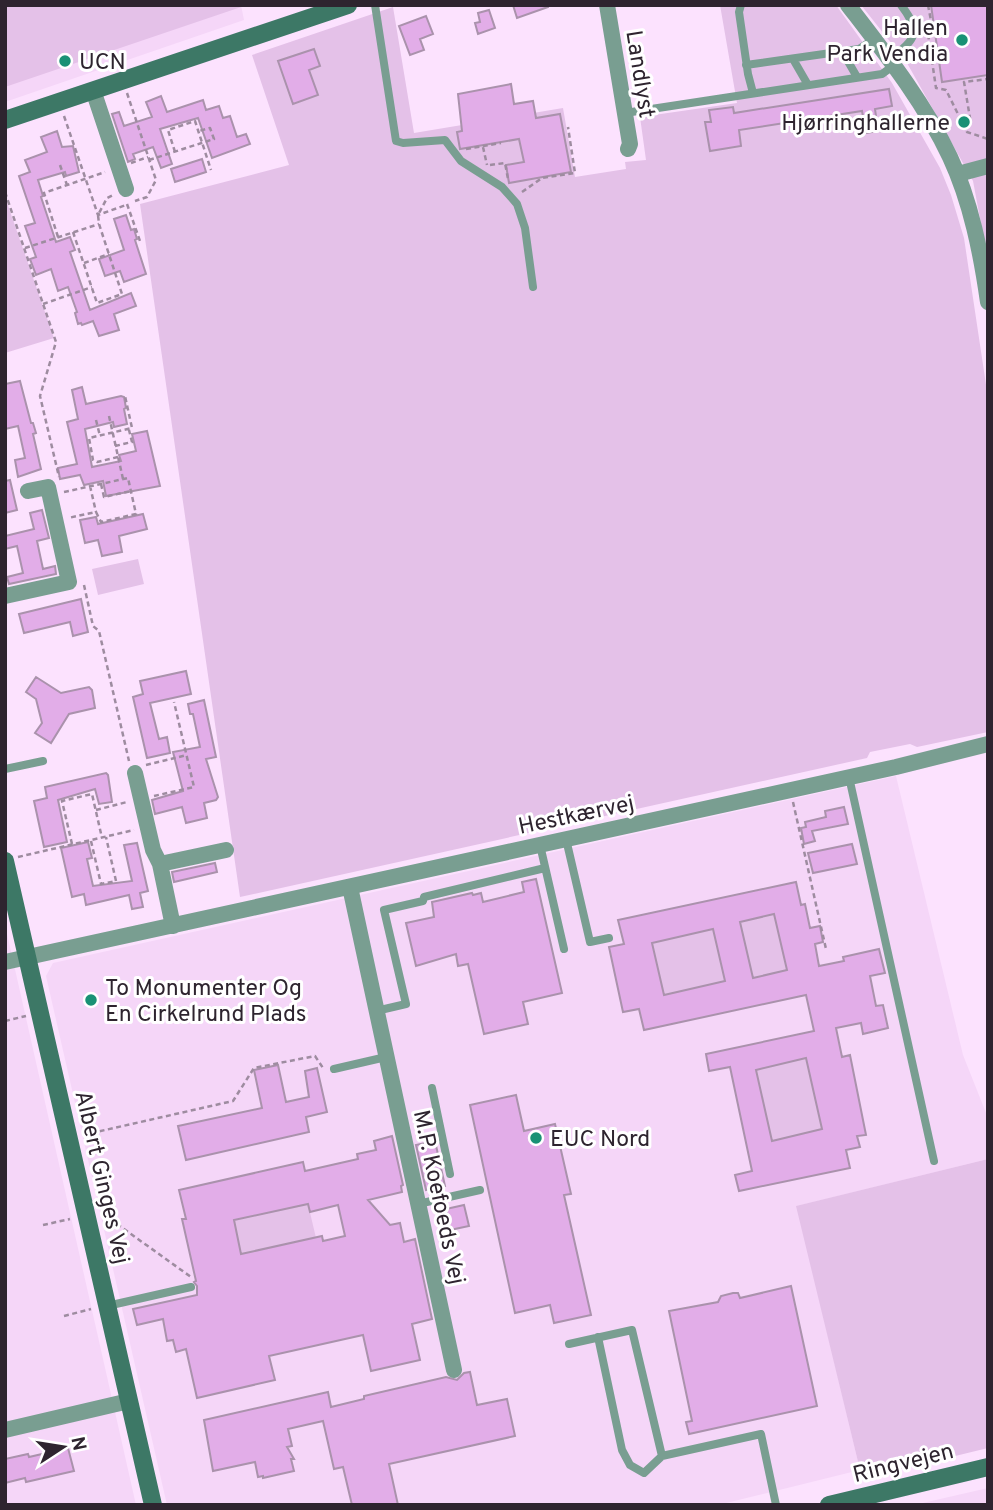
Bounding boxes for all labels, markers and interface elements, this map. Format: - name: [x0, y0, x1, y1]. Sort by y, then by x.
- place label: Hallen Park Vendia: [826, 15, 948, 70]
- street label: Landlyst: [617, 28, 660, 120]
- marker: Hallen Park Vendia: [954, 32, 970, 48]
- place label: UCN: [79, 49, 126, 78]
- marker: UCN: [57, 53, 73, 69]
- place label: Hjørringhallerne: [781, 110, 950, 139]
- marker: Hjørringhallerne: [956, 114, 972, 130]
- street label: Hestkærvej: [516, 790, 637, 843]
- place label: To Monumenter Og En Cirkelrund Plads: [105, 975, 307, 1030]
- marker: To Monumenter Og En Cirkelrund Plads: [83, 992, 99, 1008]
- street label: Albert Ginges Vej: [67, 1088, 135, 1267]
- street label: M.P. Koefoeds Vej: [405, 1108, 470, 1287]
- place label: EUC Nord: [550, 1126, 650, 1155]
- marker: EUC Nord: [528, 1130, 544, 1146]
- north arrow: [28, 1412, 98, 1482]
- text: N: [65, 1435, 91, 1453]
- street label: Ringvejen: [850, 1438, 957, 1491]

